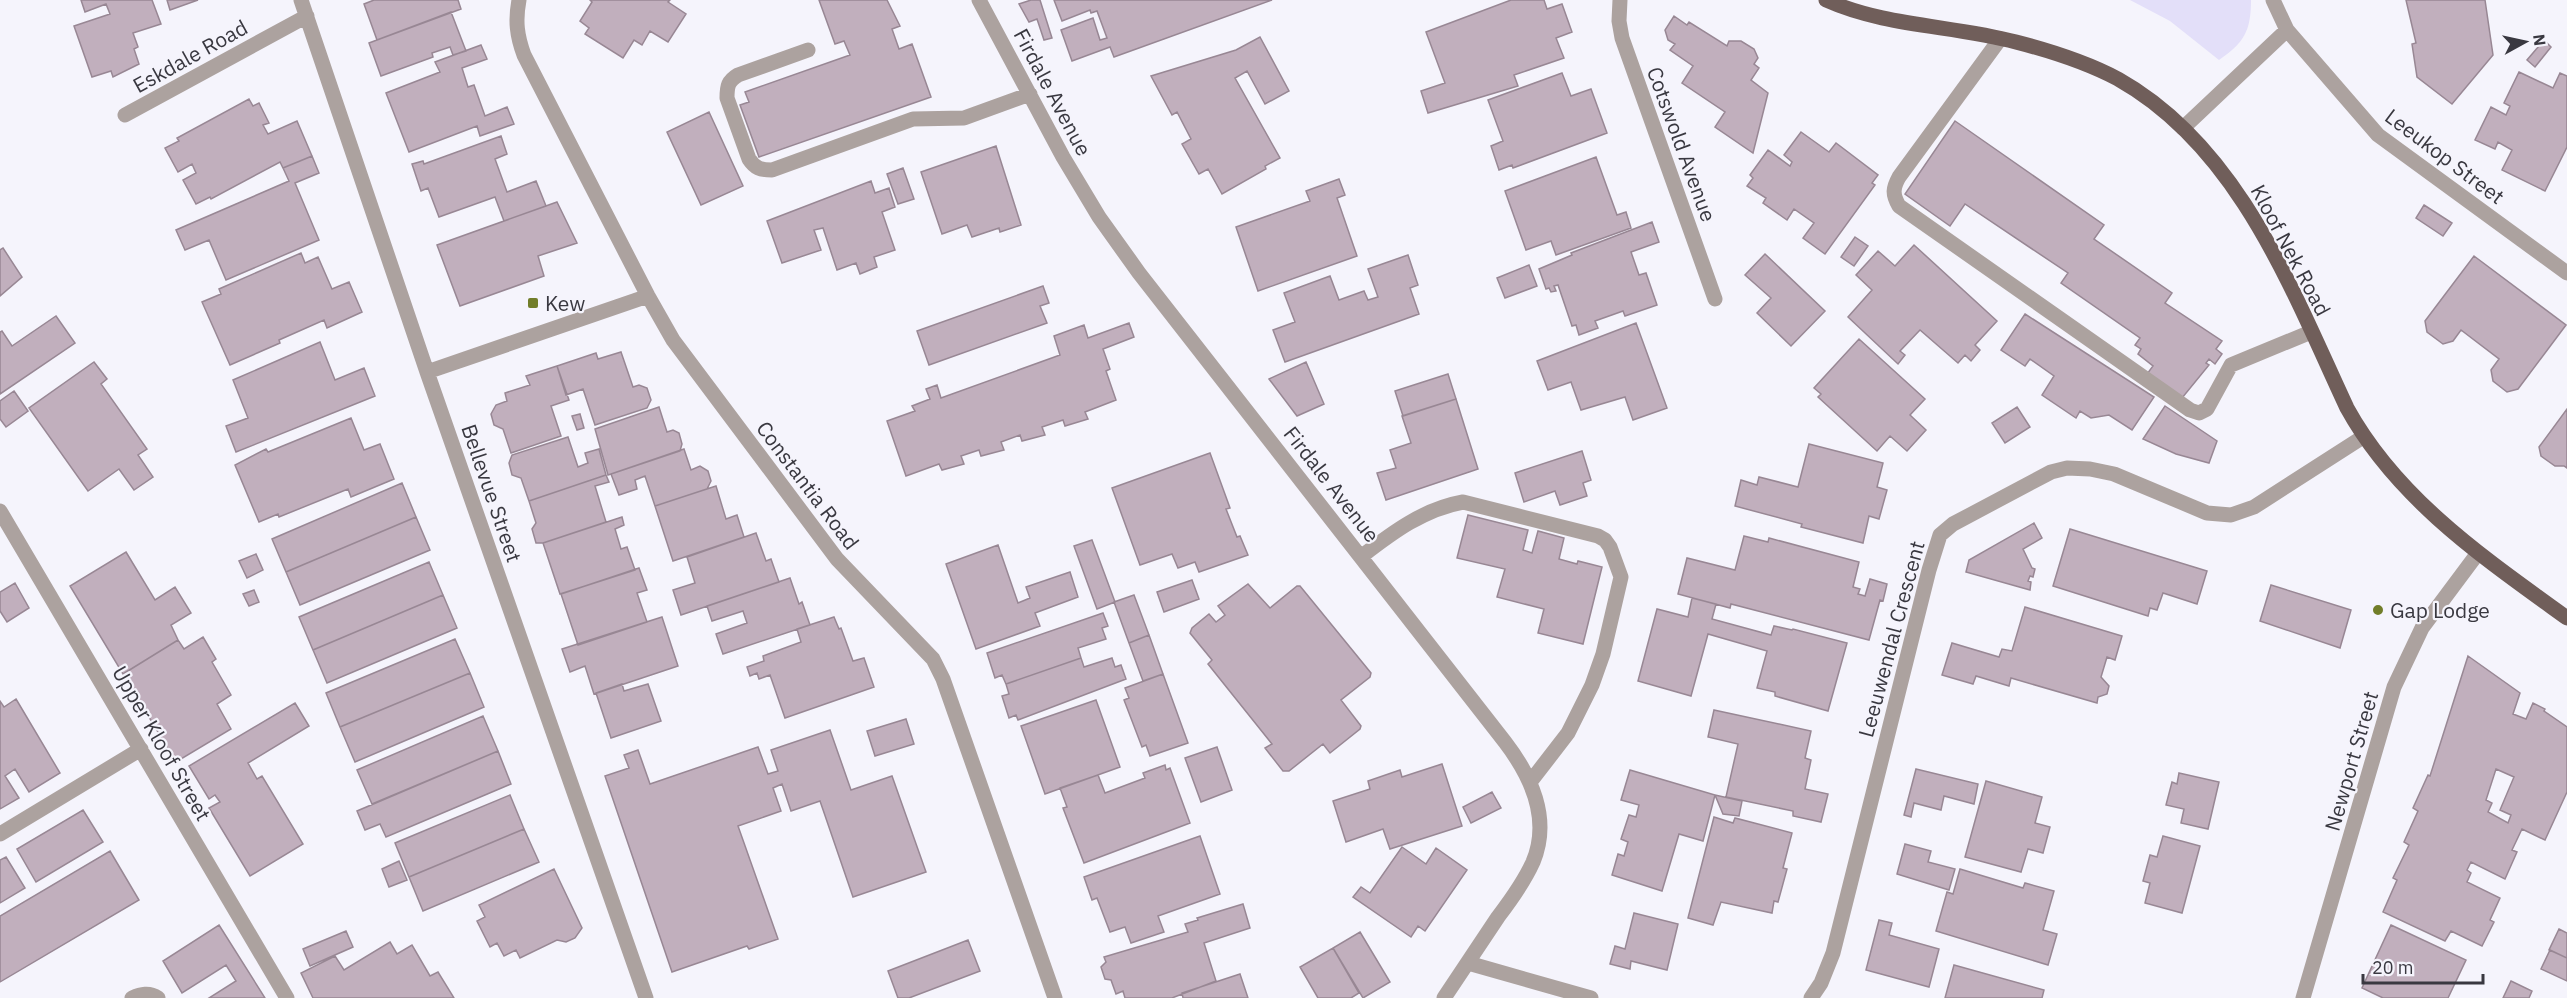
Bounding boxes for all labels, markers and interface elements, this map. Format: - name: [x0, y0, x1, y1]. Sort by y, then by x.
- north arrow: [2495, 12, 2555, 72]
- street label: Eskdale Road: [128, 13, 252, 99]
- street label: Firdale Avenue: [1008, 23, 1098, 161]
- text: N: [2529, 33, 2551, 47]
- street label: Cotswold Avenue: [1641, 63, 1723, 225]
- street label: Leeukop Street: [2380, 102, 2510, 210]
- street label: Kloof Nek Road: [2245, 179, 2337, 321]
- place label: Kew: [545, 289, 585, 317]
- marker: Kew: [526, 296, 540, 310]
- street label: Constantia Road: [750, 415, 866, 555]
- street label: Bellevue Street: [455, 420, 529, 566]
- street label: Firdale Avenue: [1278, 420, 1386, 548]
- street label: Leeuwendal Crescent: [1851, 538, 1931, 740]
- place label: Gap Lodge: [2390, 596, 2490, 624]
- marker: Gap Lodge: [2371, 603, 2385, 617]
- street label: Upper Kloof Street: [106, 660, 218, 826]
- street label: Newport Street: [2318, 688, 2384, 834]
- scale bar: [2363, 947, 2483, 985]
- text: 20 m: [2372, 956, 2414, 979]

